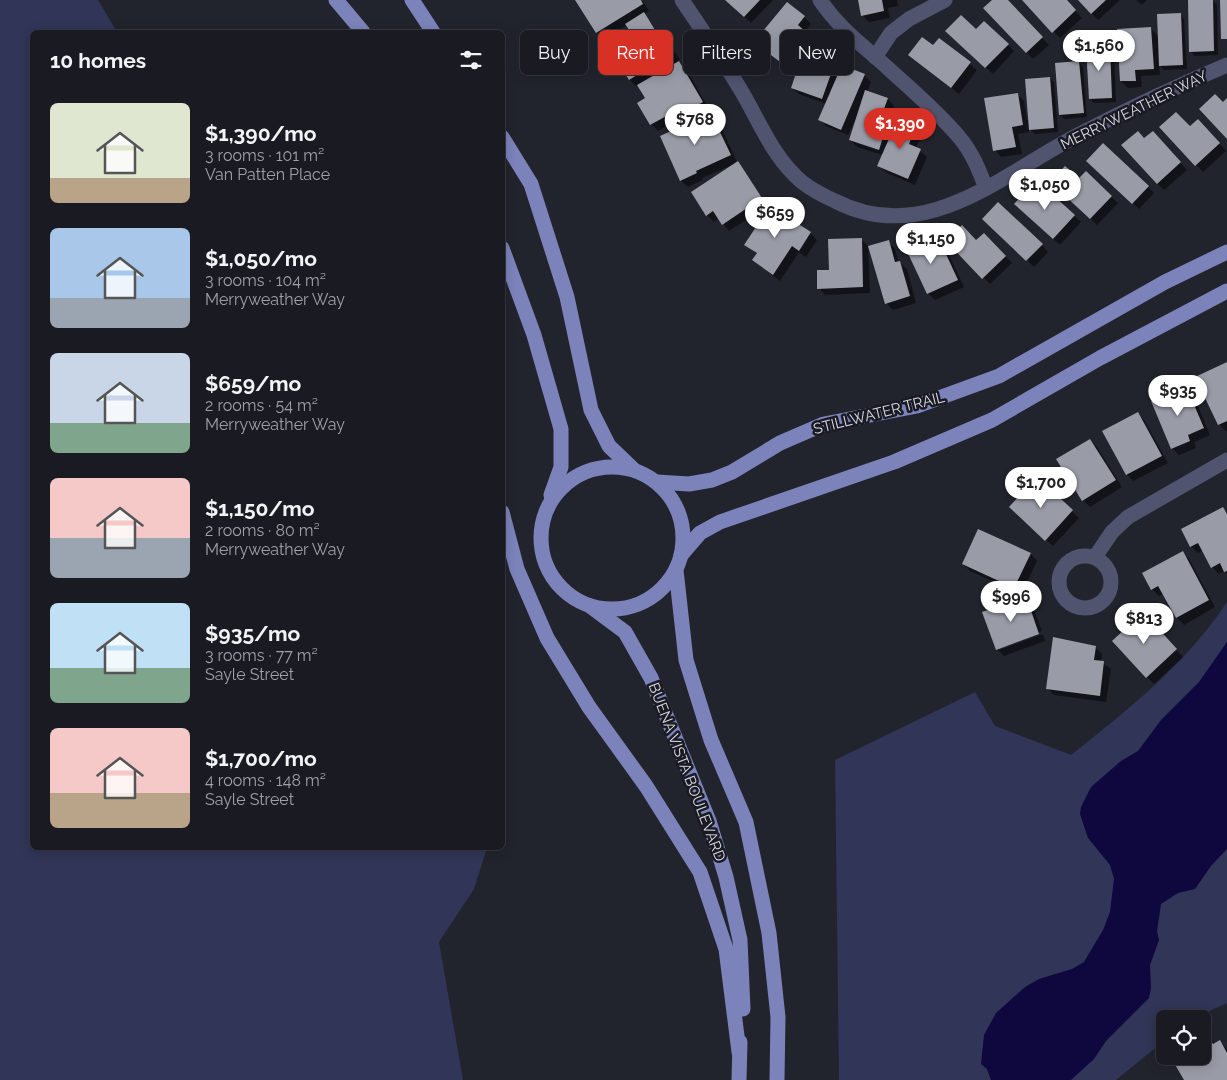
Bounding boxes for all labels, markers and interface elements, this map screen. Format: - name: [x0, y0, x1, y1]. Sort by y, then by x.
- chip: Buy: [520, 30, 588, 75]
- chip: Rent: [598, 30, 673, 75]
- chip: Filters: [683, 30, 770, 75]
- chip: New: [780, 30, 854, 75]
- pin: $1,560: [1058, 30, 1140, 72]
- text: $1,560: [1074, 36, 1124, 55]
- icon: filters: [457, 46, 485, 74]
- text: 10 homes: [50, 48, 146, 73]
- street label: MERRYWEATHER WAY: [1058, 66, 1211, 153]
- pin: $768: [665, 104, 725, 146]
- pin: $1,390: [859, 108, 941, 150]
- text: $768: [676, 110, 714, 129]
- text: $1,390: [875, 114, 925, 133]
- text: $1,390/mo: [205, 121, 317, 146]
- icon: home: [90, 123, 150, 183]
- text: 3 rooms · 101 m²: [205, 146, 324, 165]
- text: Van Patten Place: [205, 165, 330, 184]
- pin: $1,050: [1004, 168, 1086, 211]
- text: $1,050: [1020, 175, 1070, 194]
- pin: $659: [745, 196, 805, 239]
- text: $659: [756, 203, 794, 222]
- pin: $1,150: [890, 222, 972, 265]
- text: $1,150: [907, 229, 955, 248]
- text: $1,050/mo: [205, 246, 317, 271]
- icon: home: [90, 248, 150, 308]
- text: 3 rooms · 104 m²: [205, 271, 326, 290]
- text: Merryweather Way: [205, 290, 345, 309]
- text: $659/mo: [205, 371, 301, 396]
- icon: home: [90, 373, 150, 433]
- pin: $935: [1148, 374, 1208, 417]
- text: $935: [1159, 381, 1197, 400]
- street label: STILLWATER TRAIL: [811, 388, 947, 438]
- text: 2 rooms · 54 m²: [205, 396, 318, 415]
- text: Merryweather Way: [205, 415, 345, 434]
- pin: $1,700: [1000, 466, 1082, 509]
- text: $1,700: [1016, 473, 1066, 492]
- text: $1,150/mo: [205, 496, 315, 521]
- icon: home: [90, 498, 150, 558]
- text: 2 rooms · 80 m²: [205, 521, 320, 540]
- text: Merryweather Way: [205, 540, 345, 559]
- pin: $996: [981, 580, 1041, 623]
- text: $996: [992, 587, 1030, 606]
- pin: $813: [1114, 602, 1174, 645]
- text: $813: [1126, 609, 1162, 628]
- text: $935/mo: [205, 621, 300, 646]
- icon: home: [90, 623, 150, 683]
- text: 3 rooms · 77 m²: [205, 646, 318, 665]
- text: Sayle Street: [205, 665, 294, 684]
- street label: BUENA VISTA BOULEVARD: [645, 680, 730, 864]
- text: $1,700/mo: [205, 746, 317, 771]
- icon: home: [90, 748, 150, 808]
- text: 4 rooms · 148 m²: [205, 771, 326, 790]
- text: Sayle Street: [205, 790, 294, 809]
- map controls: [1156, 1010, 1211, 1065]
- button: locate: [1156, 1010, 1211, 1065]

